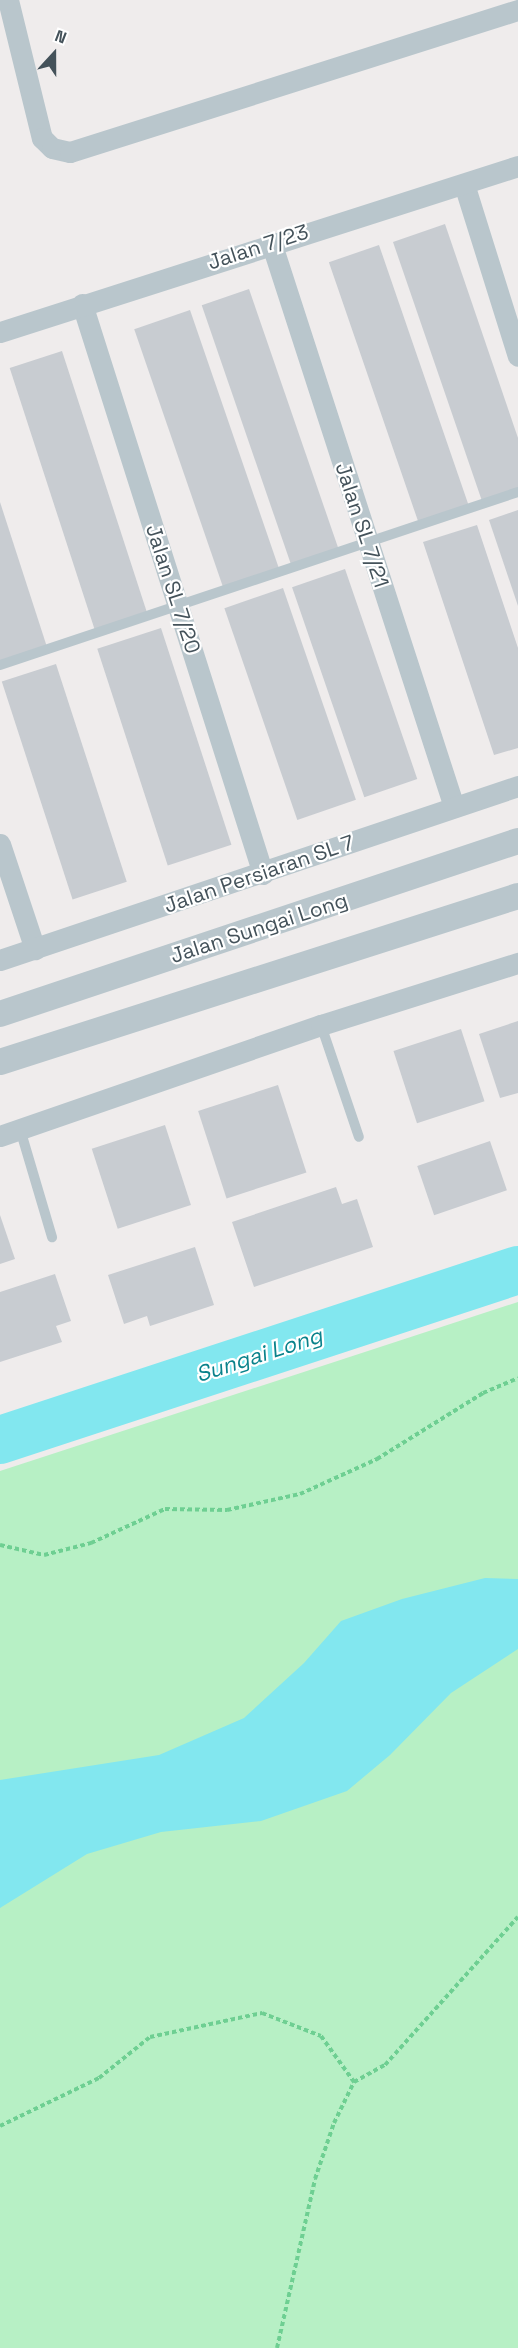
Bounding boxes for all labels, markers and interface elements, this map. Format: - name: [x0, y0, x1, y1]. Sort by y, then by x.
- north arrow: [24, 24, 84, 84]
- text: N: [52, 25, 69, 48]
- street label: Jalan 7/23: [204, 219, 312, 275]
- street label: Jalan SL 7/21: [330, 459, 394, 591]
- street label: Jalan SL 7/20: [140, 521, 206, 657]
- street label: Jalan Persiaran SL 7: [160, 830, 358, 918]
- street label: Jalan Sungai Long: [167, 887, 351, 969]
- water label: Sungai Long: [192, 1322, 326, 1388]

